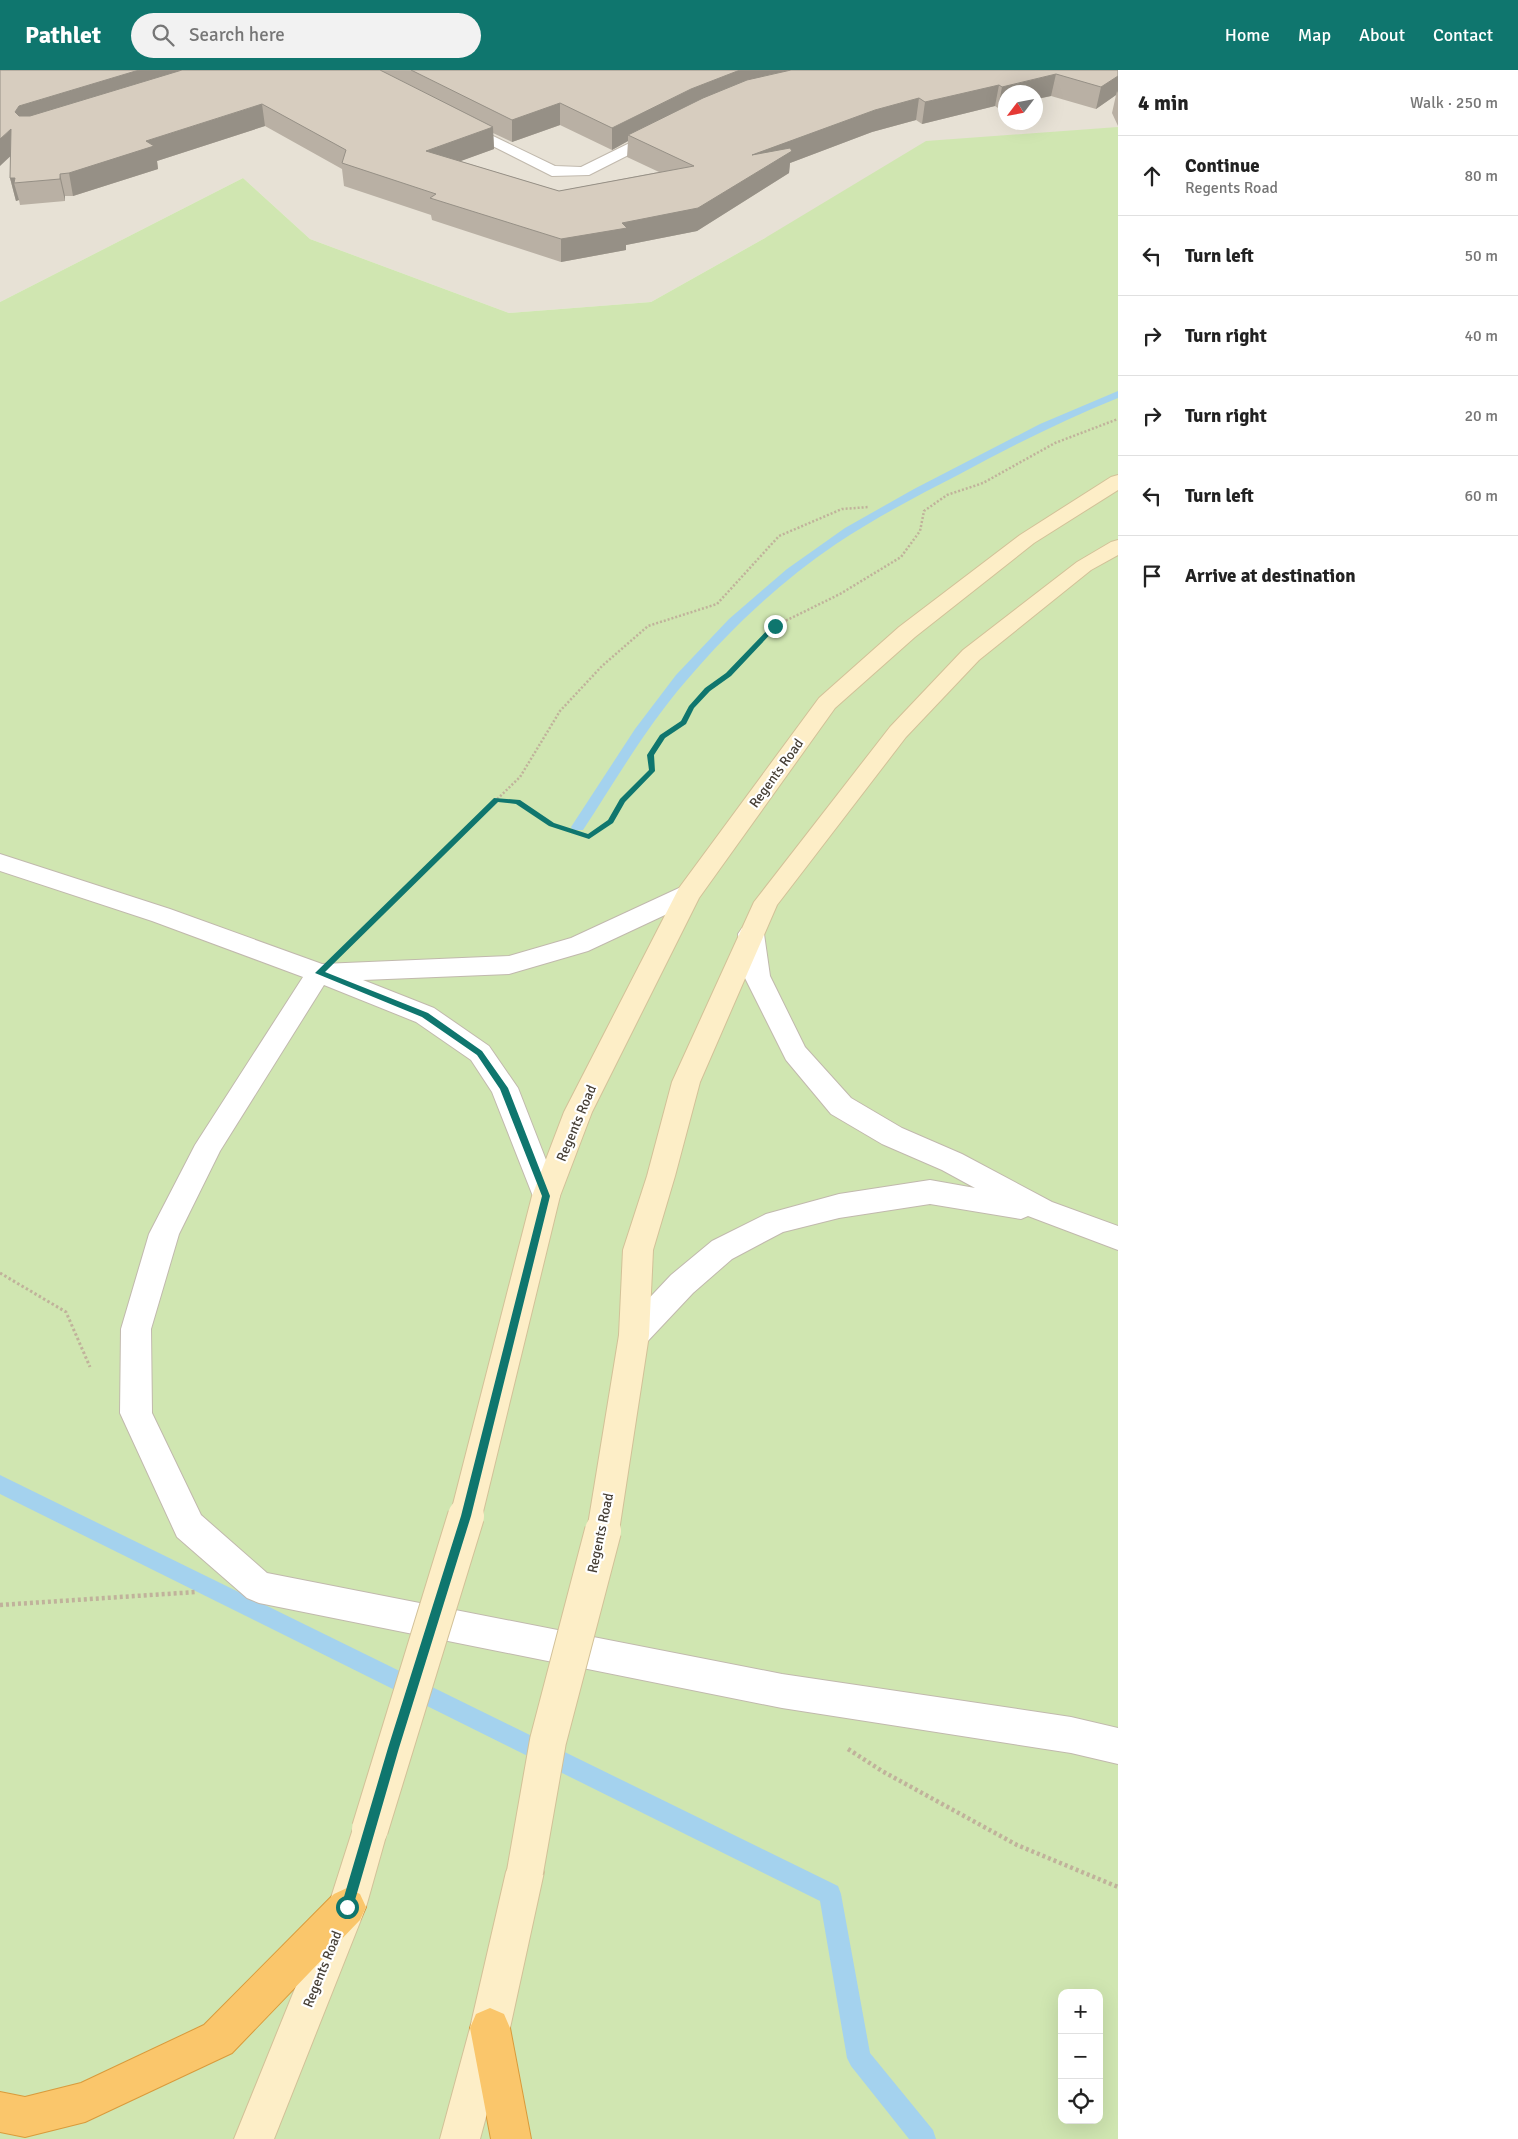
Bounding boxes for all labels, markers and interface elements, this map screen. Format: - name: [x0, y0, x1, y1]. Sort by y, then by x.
- search box: [131, 13, 481, 58]
- text: Pathlet: [25, 20, 101, 50]
- icon: search: [149, 21, 177, 49]
- text: Search here: [189, 23, 285, 47]
- text: Home: [1225, 24, 1270, 46]
- text: Map: [1298, 24, 1331, 46]
- text: About: [1359, 24, 1405, 46]
- text: Contact: [1433, 24, 1493, 46]
- north arrow: [998, 85, 1043, 130]
- text: 4 min: [1138, 90, 1189, 116]
- text: Walk · 250 m: [1410, 93, 1498, 113]
- text: Continue: [1185, 154, 1260, 178]
- icon: ahead: [1138, 162, 1166, 190]
- text: 80 m: [1464, 166, 1498, 186]
- text: Regents Road: [1185, 178, 1278, 198]
- icon: left: [1138, 242, 1166, 270]
- text: Turn left: [1185, 244, 1254, 268]
- text: 50 m: [1464, 246, 1498, 266]
- icon: right: [1138, 322, 1166, 350]
- text: Turn right: [1185, 324, 1267, 348]
- text: 40 m: [1464, 326, 1498, 346]
- icon: right: [1138, 402, 1166, 430]
- text: Turn right: [1185, 404, 1267, 428]
- text: 20 m: [1464, 406, 1498, 426]
- icon: left: [1138, 482, 1166, 510]
- text: Turn left: [1185, 484, 1254, 508]
- text: 60 m: [1464, 486, 1498, 506]
- icon: arrive: [1138, 562, 1166, 590]
- text: Arrive at destination: [1185, 564, 1356, 588]
- route end: [764, 615, 787, 638]
- street label: Regents Road: [746, 735, 807, 811]
- street label: Regents Road: [553, 1082, 600, 1164]
- street label: Regents Road: [584, 1492, 617, 1575]
- route start: [336, 1896, 359, 1919]
- street label: Regents Road: [299, 1928, 346, 2010]
- map controls: [1058, 1989, 1103, 2124]
- button: +: [1058, 1989, 1103, 2034]
- button: −: [1058, 2034, 1103, 2079]
- button: locate: [1058, 2079, 1103, 2124]

